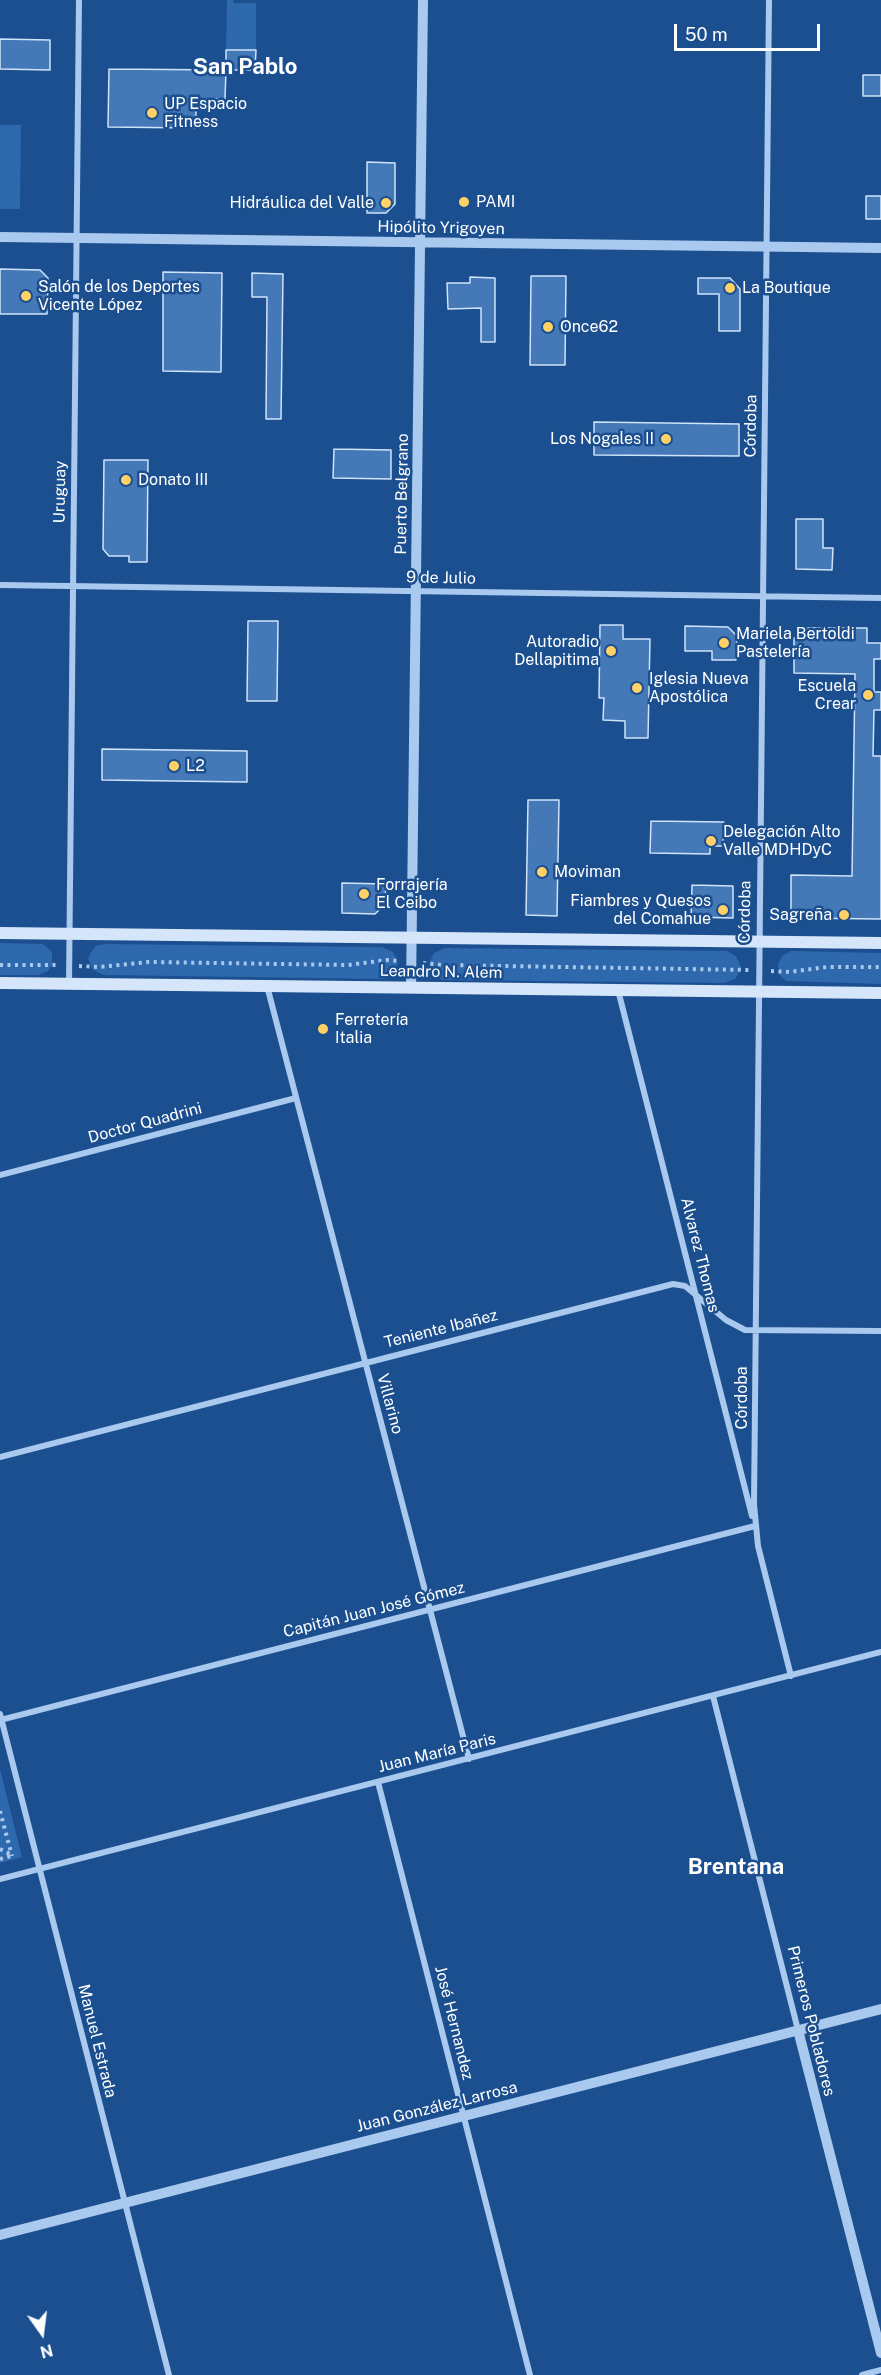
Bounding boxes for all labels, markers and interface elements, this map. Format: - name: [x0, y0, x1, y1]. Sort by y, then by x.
- scale bar: [677, 12, 822, 50]
- text: 50 m: [685, 24, 728, 45]
- district label: San Pablo: [193, 54, 297, 80]
- place label: UP Espacio Fitness: [164, 94, 247, 132]
- marker: UP Espacio Fitness: [145, 106, 159, 120]
- place label: PAMI: [476, 192, 515, 212]
- place label: Hidráulica del Valle: [230, 193, 374, 213]
- marker: PAMI: [457, 195, 471, 209]
- marker: Hidráulica del Valle: [379, 196, 393, 210]
- street label: Hipólito Yrigoyen: [377, 217, 505, 239]
- place label: Salón de los Deportes Vicente López: [38, 277, 200, 315]
- place label: La Boutique: [742, 278, 831, 298]
- marker: La Boutique: [723, 281, 737, 295]
- marker: Salón de los Deportes Vicente López: [19, 289, 33, 303]
- place label: Once62: [560, 317, 618, 337]
- marker: Once62: [541, 320, 555, 334]
- street label: Córdoba: [741, 394, 761, 458]
- place label: Los Nogales II: [550, 429, 654, 449]
- marker: Los Nogales II: [659, 432, 673, 446]
- street label: Puerto Belgrano: [391, 433, 413, 555]
- street label: Uruguay: [50, 460, 70, 524]
- place label: Donato III: [138, 470, 208, 490]
- marker: Donato III: [119, 473, 133, 487]
- street label: 9 de Julio: [406, 568, 476, 588]
- place label: Mariela Bertoldi Pastelería: [736, 624, 855, 662]
- place label: Autoradio Dellapitima: [514, 632, 599, 670]
- marker: Mariela Bertoldi Pastelería: [717, 636, 731, 650]
- marker: Autoradio Dellapitima: [604, 644, 618, 658]
- place label: Iglesia Nueva Apostólica: [649, 669, 749, 707]
- place label: Escuela Crear: [797, 676, 856, 714]
- marker: Iglesia Nueva Apostólica: [630, 681, 644, 695]
- marker: Escuela Crear: [861, 688, 875, 702]
- place label: L2: [186, 756, 205, 776]
- marker: L2: [167, 759, 181, 773]
- place label: Delegación Alto Valle MDHDyC: [723, 822, 841, 860]
- marker: Delegación Alto Valle MDHDyC: [704, 834, 718, 848]
- place label: Moviman: [554, 862, 621, 882]
- marker: Moviman: [535, 865, 549, 879]
- place label: Forrajería El Ceibo: [376, 875, 448, 913]
- street label: Córdoba: [735, 880, 755, 944]
- marker: Forrajería El Ceibo: [357, 887, 371, 901]
- place label: Fiambres y Quesos del Comahue: [570, 891, 711, 929]
- marker: Fiambres y Quesos del Comahue: [716, 903, 730, 917]
- place label: Sagreña: [769, 905, 832, 925]
- marker: Sagreña: [837, 908, 851, 922]
- street label: Leandro N. Alem: [379, 961, 503, 983]
- place label: Ferretería Italia: [335, 1010, 408, 1048]
- marker: Ferretería Italia: [316, 1022, 330, 1036]
- street label: Doctor Quadrini: [86, 1099, 204, 1147]
- street label: Alvarez Thomas: [676, 1196, 724, 1314]
- street label: Teniente Ibañez: [382, 1306, 500, 1352]
- street label: Córdoba: [732, 1366, 752, 1430]
- street label: Villarino: [373, 1372, 407, 1436]
- street label: Capitán Juan José Gómez: [281, 1578, 467, 1642]
- street label: Juan María Paris: [376, 1729, 498, 1777]
- district label: Brentana: [688, 1854, 784, 1880]
- street label: Primeros Pobladores: [783, 1944, 839, 2098]
- street label: José Hernandez: [431, 1964, 477, 2082]
- street label: Manuel Estrada: [74, 1982, 120, 2100]
- street label: Juan González Larrosa: [355, 2078, 519, 2136]
- north arrow: [12, 2303, 72, 2363]
- text: N: [38, 2340, 55, 2362]

